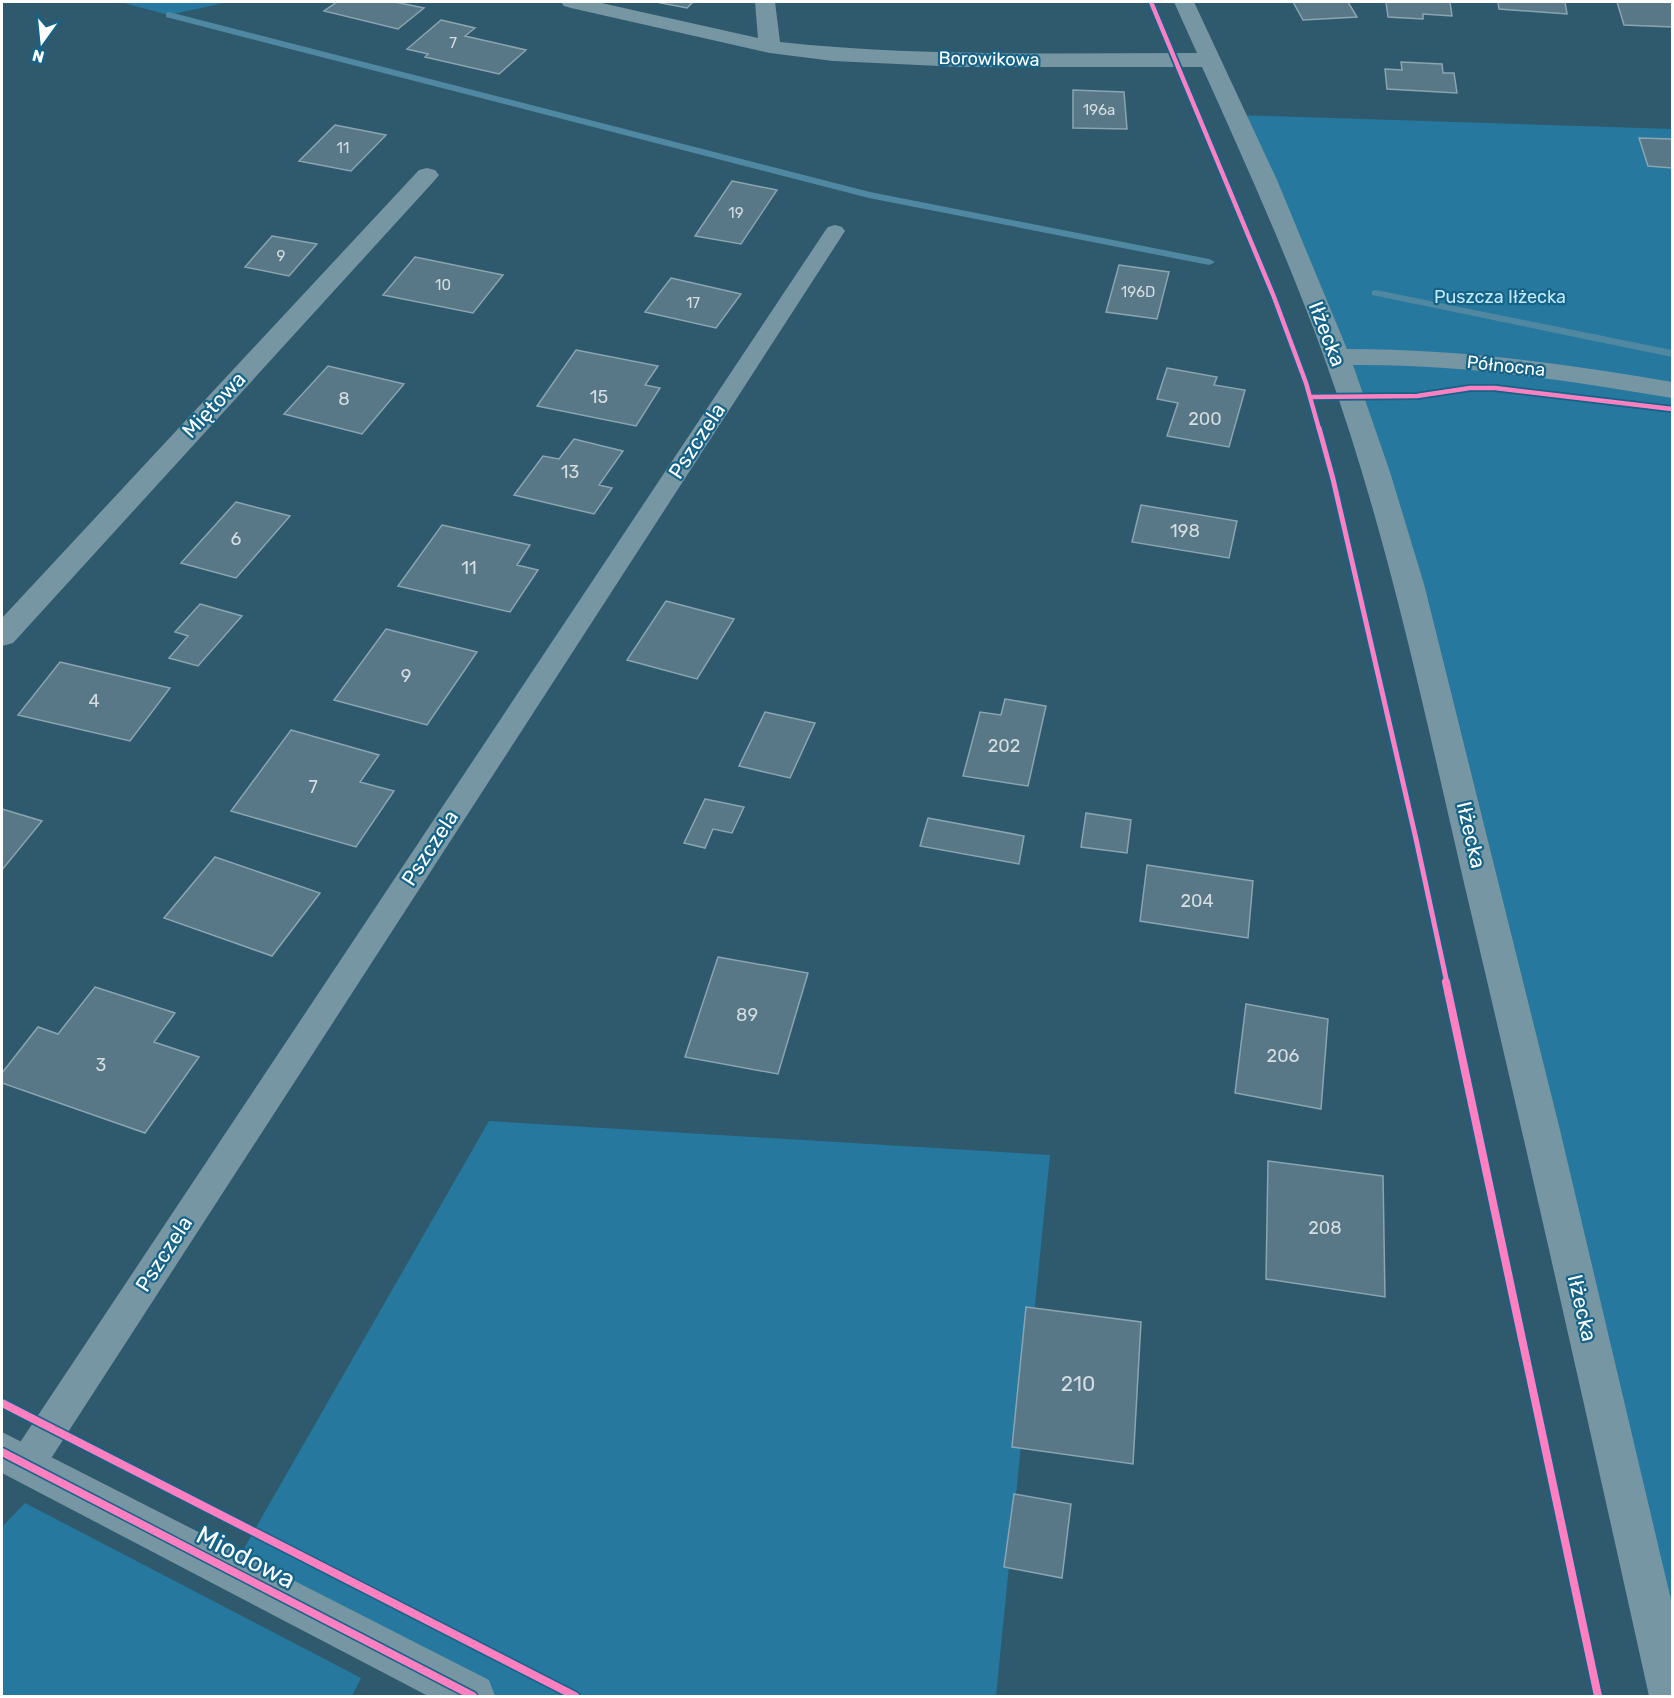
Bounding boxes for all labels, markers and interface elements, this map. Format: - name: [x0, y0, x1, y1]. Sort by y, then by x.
- north arrow: [12, 12, 72, 72]
- house number: 7: [449, 34, 457, 52]
- text: N: [30, 45, 46, 67]
- street label: Borowikowa: [938, 47, 1040, 71]
- house number: 196a: [1083, 101, 1115, 119]
- house number: 11: [337, 139, 349, 157]
- house number: 19: [728, 204, 744, 222]
- house number: 9: [277, 247, 286, 265]
- house number: 10: [435, 276, 451, 294]
- house number: 196D: [1121, 283, 1155, 301]
- park label: Puszcza Iłżecka: [1434, 286, 1566, 308]
- house number: 17: [686, 294, 700, 312]
- street label: Iłżecka: [1304, 298, 1351, 370]
- street label: Północna: [1466, 351, 1546, 381]
- street label: Miętowa: [177, 366, 251, 443]
- house number: 15: [590, 386, 608, 408]
- house number: 8: [338, 388, 350, 410]
- street label: Pszczela: [663, 398, 730, 483]
- house number: 200: [1188, 408, 1222, 430]
- house number: 13: [561, 461, 579, 483]
- house number: 198: [1170, 520, 1200, 542]
- house number: 6: [231, 528, 242, 550]
- house number: 11: [461, 557, 477, 579]
- house number: 9: [401, 665, 411, 687]
- house number: 4: [88, 690, 100, 712]
- house number: 202: [988, 735, 1020, 757]
- house number: 7: [308, 776, 318, 798]
- street label: Iłżecka: [1452, 799, 1491, 871]
- street label: Pszczela: [396, 805, 463, 890]
- house number: 204: [1180, 890, 1214, 912]
- house number: 89: [736, 1004, 758, 1026]
- house number: 206: [1267, 1045, 1300, 1067]
- house number: 3: [96, 1054, 106, 1076]
- street label: Pszczela: [130, 1211, 197, 1296]
- house number: 208: [1308, 1217, 1342, 1239]
- street label: Iłżecka: [1563, 1272, 1602, 1344]
- house number: 210: [1061, 1371, 1095, 1396]
- street label: Miodowa: [191, 1519, 300, 1595]

